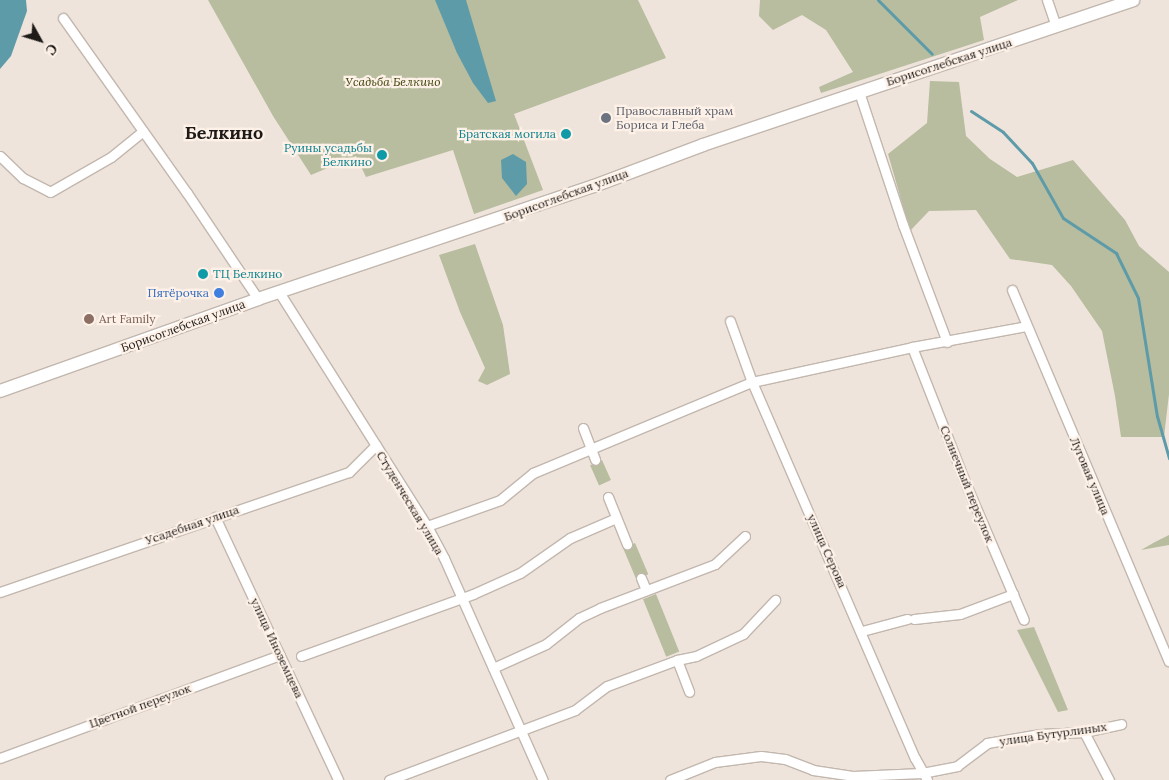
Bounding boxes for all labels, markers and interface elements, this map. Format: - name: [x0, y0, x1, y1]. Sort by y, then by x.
- north arrow: [15, 15, 65, 65]
- street label: Борисоглебская улица: [884, 35, 1014, 89]
- text: С: [42, 40, 62, 59]
- park label: Усадьба Белкино: [346, 75, 440, 89]
- place label: Православный храм Бориса и Глеба: [616, 104, 733, 132]
- marker: Православный храм Бориса и Глеба: [600, 112, 612, 124]
- district label: Белкино: [185, 122, 263, 144]
- place label: Братская могила: [459, 127, 556, 141]
- marker: Братская могила: [560, 128, 572, 140]
- place label: Руины усадьбы Белкино: [284, 141, 372, 169]
- marker: Руины усадьбы Белкино: [376, 149, 388, 161]
- street label: Борисоглебская улица: [502, 166, 630, 224]
- place label: ТЦ Белкино: [213, 267, 282, 281]
- marker: ТЦ Белкино: [197, 268, 209, 280]
- place label: Пятёрочка: [147, 286, 209, 300]
- marker: Пятёрочка: [213, 287, 225, 299]
- street label: Борисоглебская улица: [119, 297, 247, 355]
- place label: Art Family: [99, 312, 156, 326]
- marker: Art Family: [83, 313, 95, 325]
- street label: Солнечный переулок: [937, 424, 997, 544]
- street label: Луговая улица: [1067, 435, 1113, 517]
- street label: Студенческая улица: [373, 449, 447, 557]
- street label: Усадебная улица: [143, 502, 241, 548]
- street label: улица Серова: [804, 512, 850, 590]
- street label: улица Иноземцева: [248, 596, 306, 700]
- street label: Цветной переулок: [87, 681, 193, 731]
- street label: улица Бутурлиных: [998, 719, 1108, 749]

